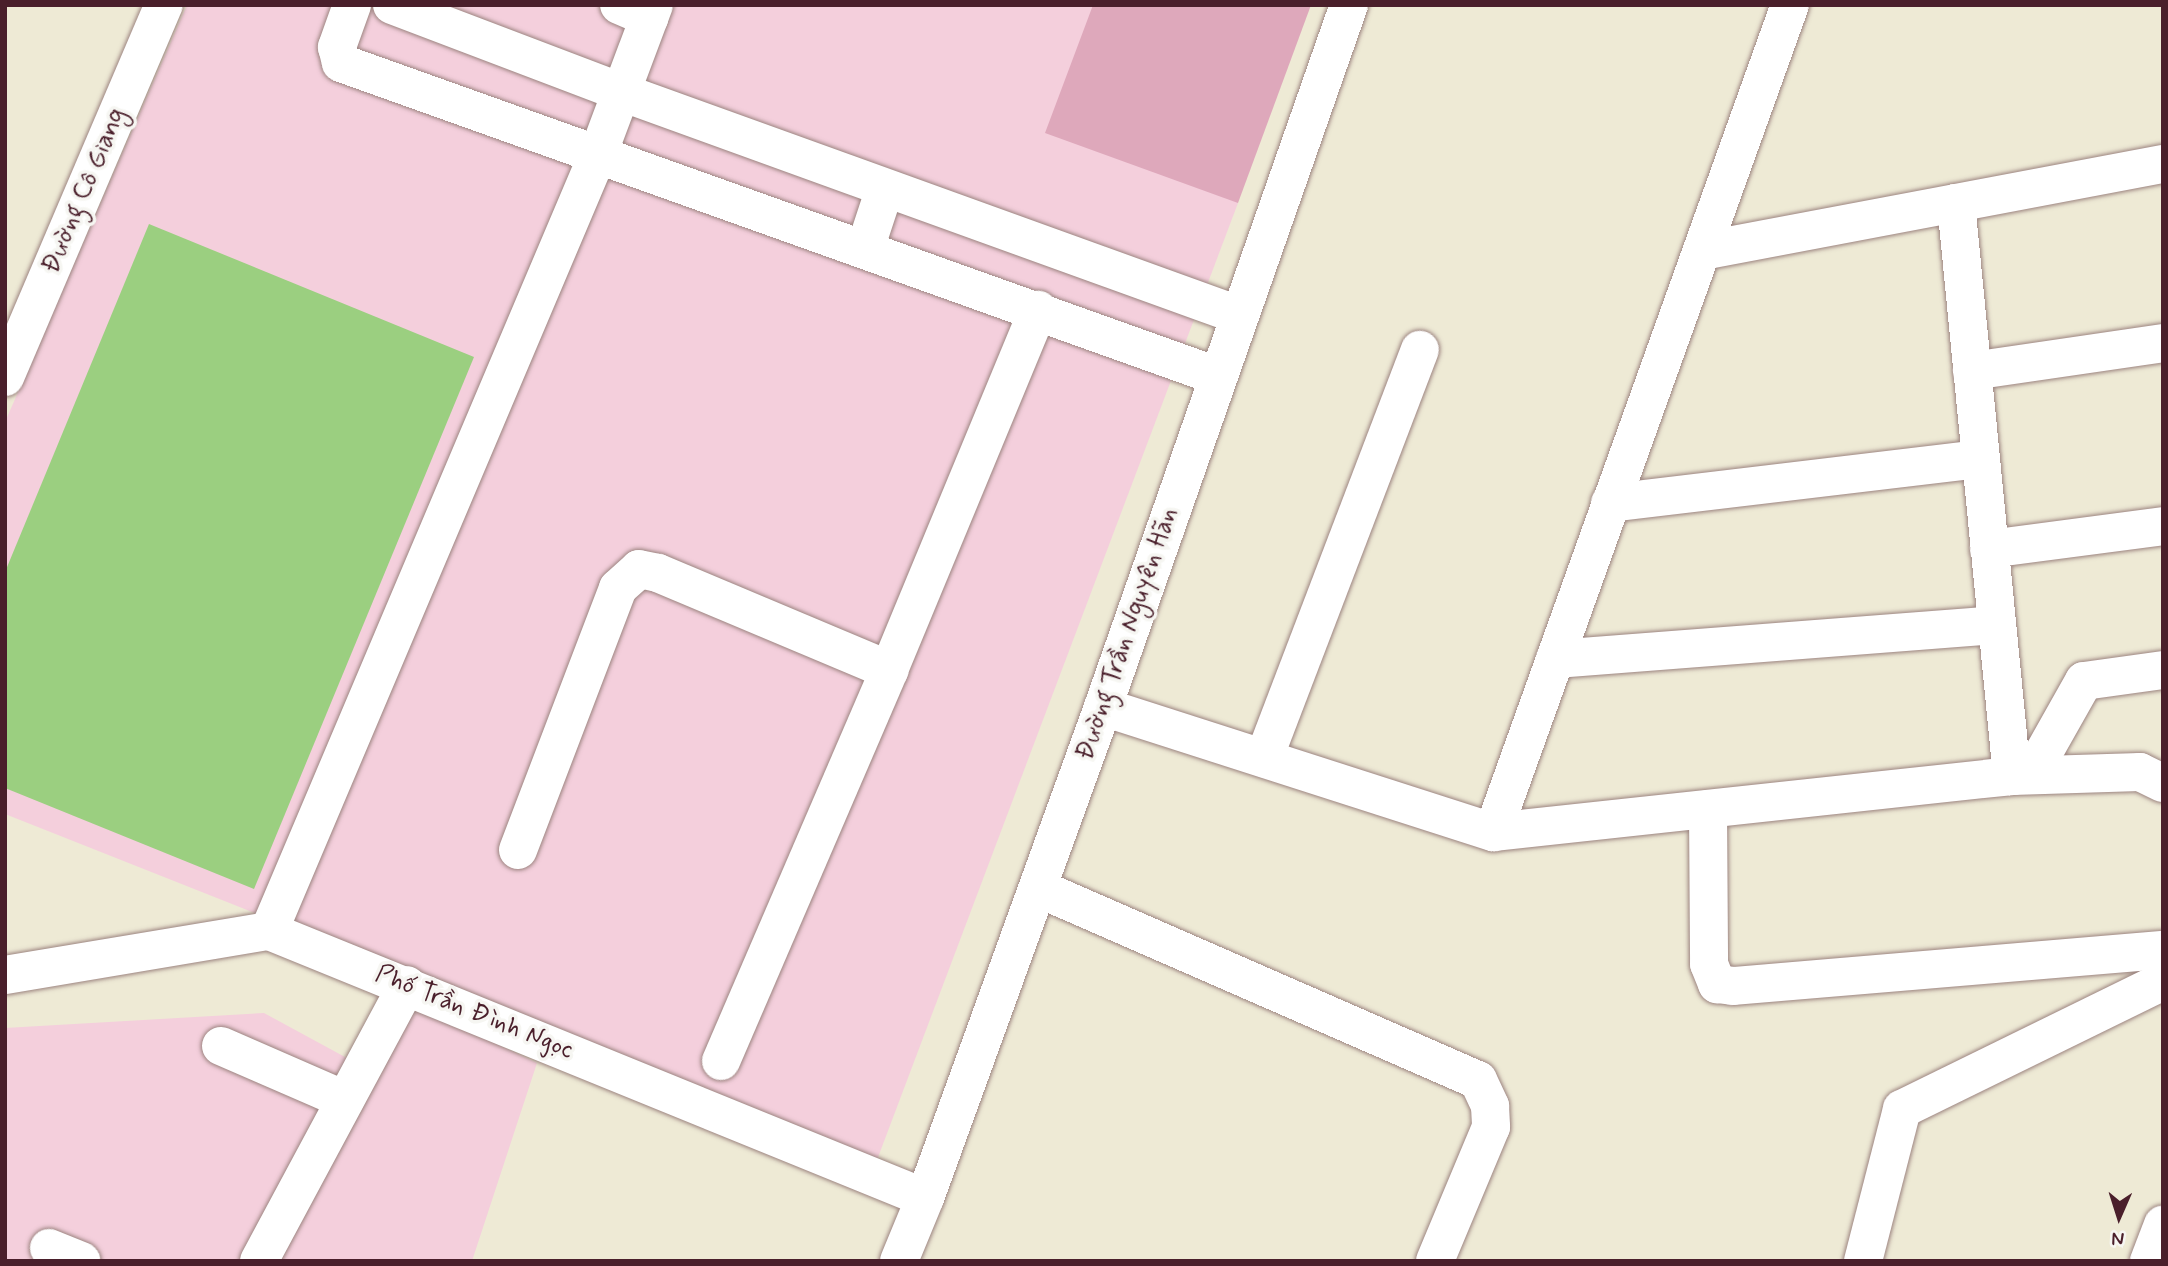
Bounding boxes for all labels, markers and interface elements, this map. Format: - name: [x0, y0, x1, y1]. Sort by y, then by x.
- street label: Đường Cô Giang: [36, 103, 134, 279]
- street label: Đường Trần Nguyên Hãn: [1070, 505, 1186, 763]
- street label: Phố Trần Đình Ngọc: [370, 959, 578, 1067]
- north arrow: [2084, 1182, 2154, 1252]
- text: N: [2111, 1226, 2125, 1251]

